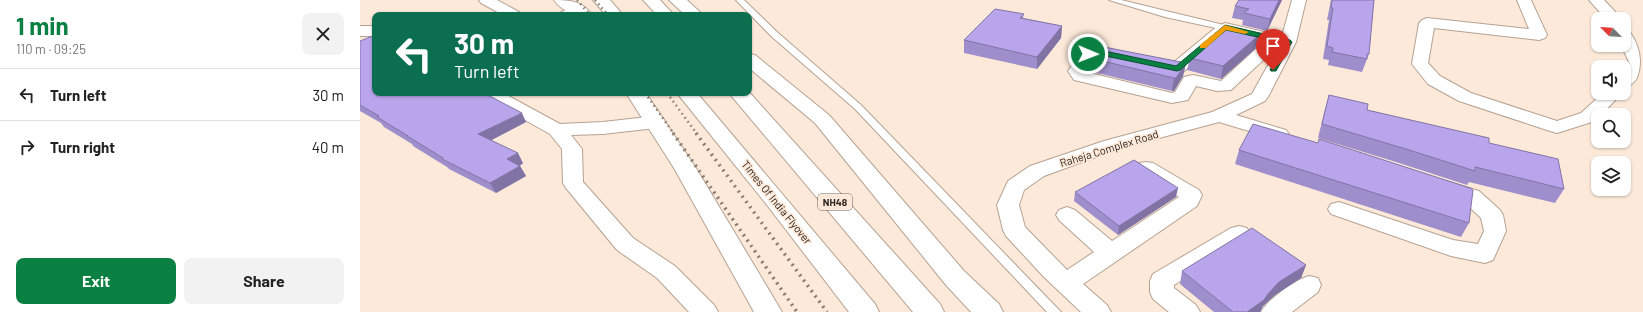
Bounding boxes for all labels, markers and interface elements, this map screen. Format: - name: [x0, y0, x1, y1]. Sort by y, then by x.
- text: 1 min: [16, 11, 69, 40]
- north arrow: [1591, 12, 1631, 52]
- map controls: [1591, 12, 1631, 196]
- button: close: [302, 13, 344, 55]
- text: 30 m: [454, 26, 514, 60]
- icon: left: [388, 28, 440, 80]
- pin: [1256, 29, 1290, 70]
- position arrow: [1067, 33, 1109, 75]
- icon: arrive: [1262, 35, 1284, 57]
- text: 110 m · 09:25: [16, 41, 86, 57]
- text: Turn left: [454, 60, 520, 82]
- button: sound: [1591, 60, 1631, 100]
- icon: left: [16, 84, 38, 106]
- text: Turn left: [50, 86, 106, 104]
- text: 30 m: [312, 86, 344, 104]
- button: search: [1591, 108, 1631, 148]
- street label: Raheja Complex Road: [1058, 127, 1160, 169]
- icon: right: [16, 136, 38, 158]
- text: Turn right: [50, 138, 115, 156]
- text: 40 m: [312, 138, 344, 156]
- button: layers: [1591, 156, 1631, 196]
- street label: Times Of India Flyover: [739, 158, 815, 246]
- road number: NH48: [818, 194, 852, 210]
- button: Exit: [16, 258, 176, 304]
- button: Share: [184, 258, 344, 304]

